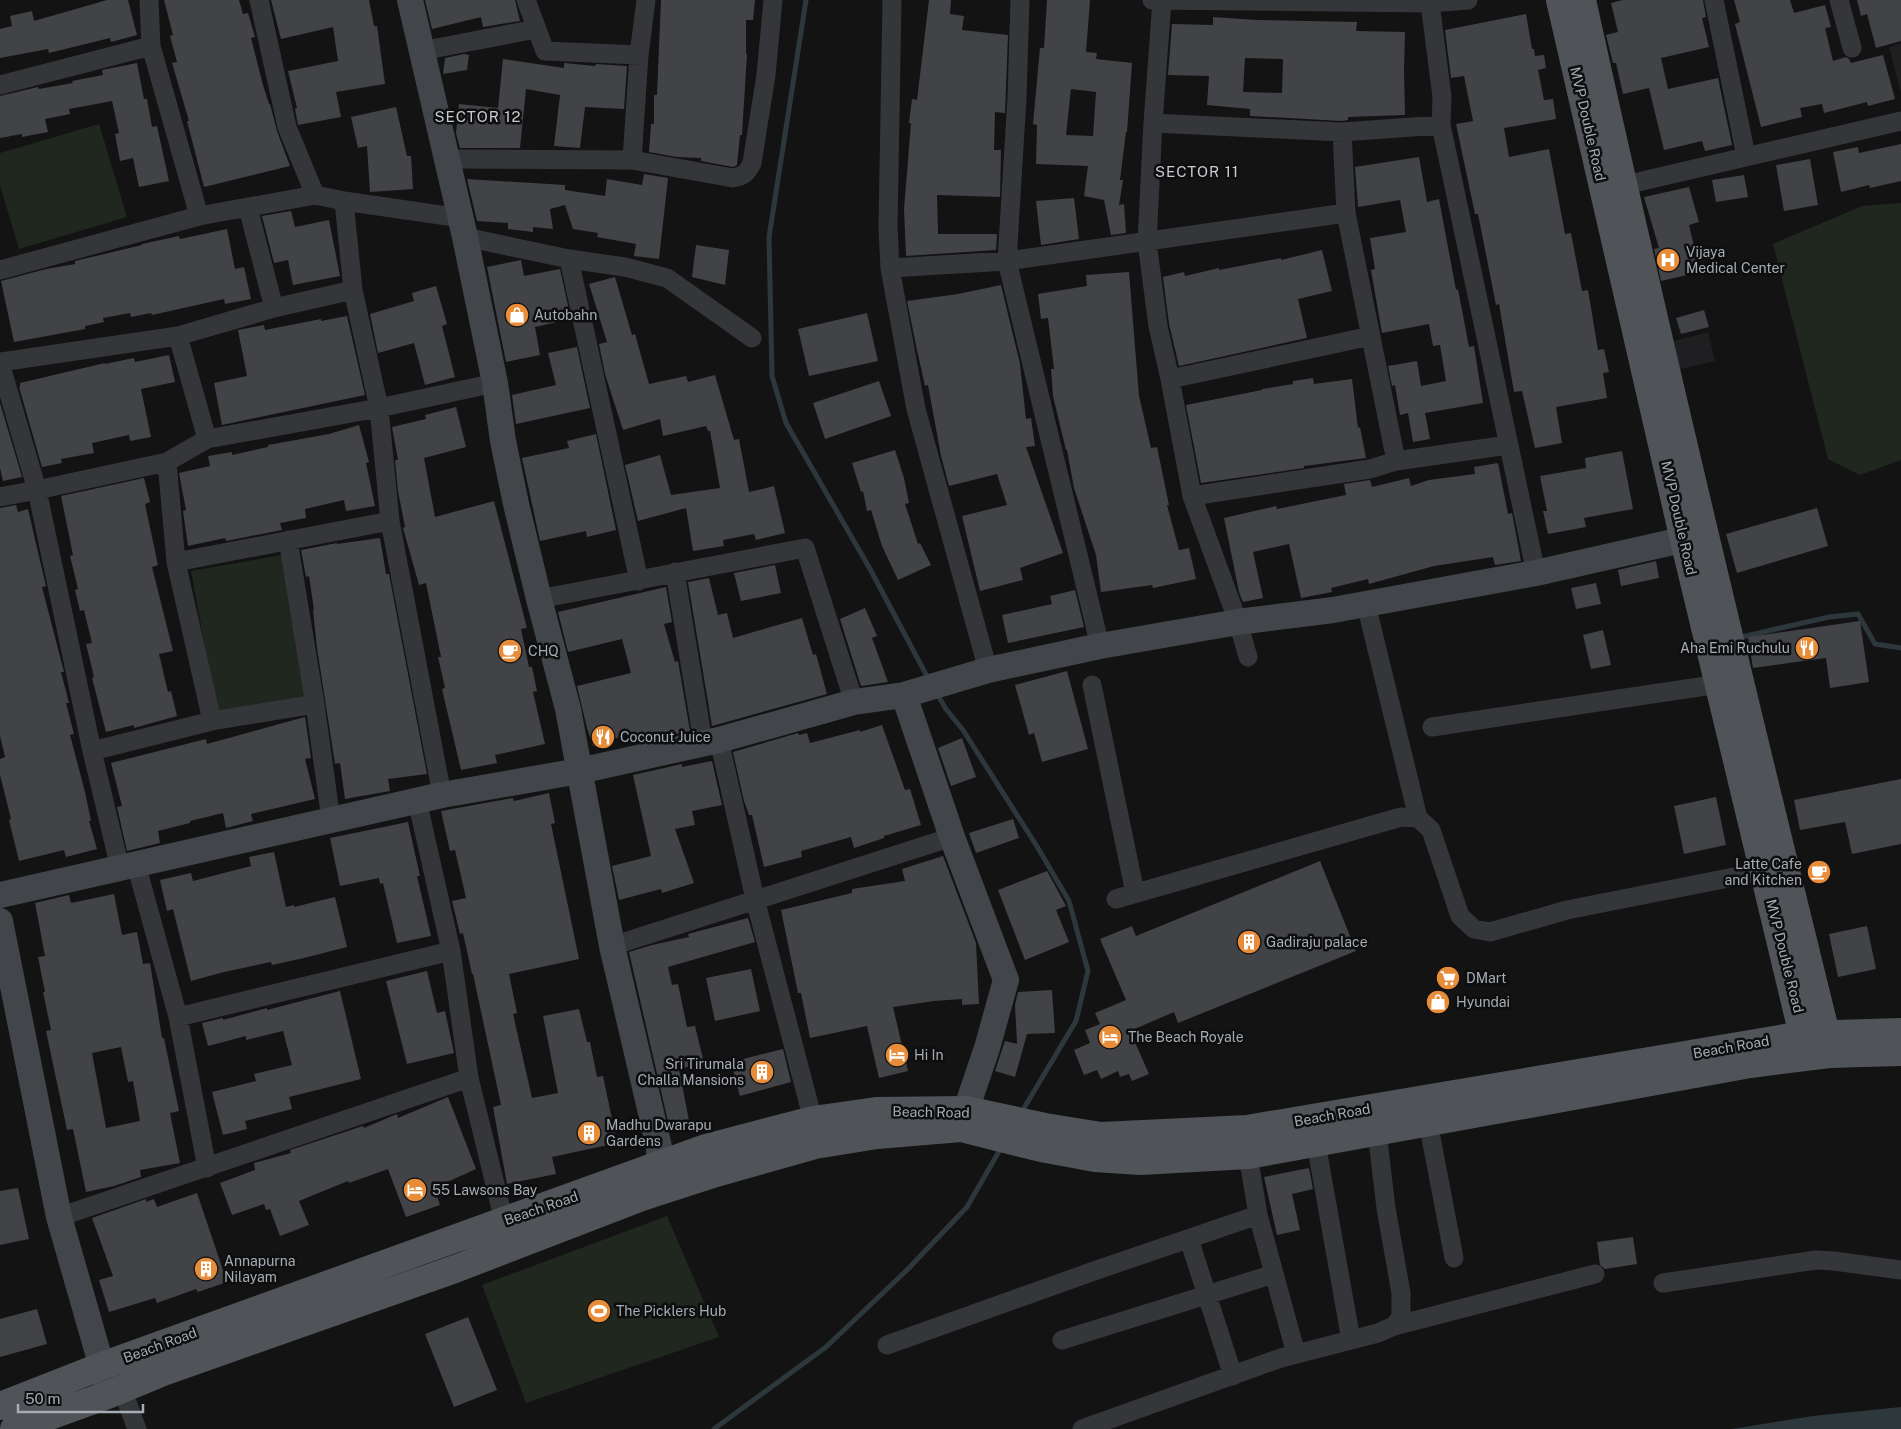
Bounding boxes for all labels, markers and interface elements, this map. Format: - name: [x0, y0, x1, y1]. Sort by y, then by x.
- street label: MVP Double Road: [1567, 65, 1609, 183]
- district label: SECTOR 12: [435, 108, 522, 125]
- district label: SECTOR 11: [1155, 163, 1239, 180]
- place label: Vijaya Medical Center: [1686, 244, 1785, 276]
- hospital icon: Vijaya Medical Center: [1655, 247, 1681, 273]
- shop icon: Autobahn: [504, 302, 530, 328]
- place label: Autobahn: [534, 307, 597, 323]
- street label: MVP Double Road: [1658, 459, 1700, 577]
- restaurant icon: Aha Emi Ruchulu: [1794, 635, 1820, 661]
- cafe icon: CHQ: [497, 638, 523, 664]
- place label: Aha Emi Ruchulu: [1680, 640, 1790, 656]
- place label: CHQ: [528, 643, 559, 659]
- restaurant icon: Coconut Juice: [590, 724, 616, 750]
- place label: Coconut Juice: [620, 729, 711, 745]
- place label: Latte Cafe and Kitchen: [1725, 856, 1802, 888]
- cafe icon: Latte Cafe and Kitchen: [1806, 859, 1832, 885]
- street label: MVP Double Road: [1763, 897, 1807, 1015]
- building icon: Gadiraju palace: [1236, 929, 1262, 955]
- place label: Gadiraju palace: [1266, 934, 1368, 950]
- supermarket icon: DMart: [1435, 965, 1461, 991]
- place label: DMart: [1466, 970, 1507, 986]
- shop icon: Hyundai: [1425, 989, 1451, 1015]
- place label: Hyundai: [1456, 994, 1510, 1010]
- hotel icon: The Beach Royale: [1097, 1024, 1123, 1050]
- place label: The Beach Royale: [1128, 1029, 1244, 1045]
- street label: Beach Road: [1692, 1032, 1770, 1062]
- hotel icon: Hi In: [884, 1042, 910, 1068]
- place label: Hi In: [914, 1047, 944, 1063]
- place label: Sri Tirumala Challa Mansions: [638, 1056, 744, 1088]
- building icon: Sri Tirumala Challa Mansions: [749, 1059, 775, 1085]
- street label: Beach Road: [1293, 1100, 1371, 1130]
- street label: Beach Road: [892, 1103, 970, 1121]
- place label: Madhu Dwarapu Gardens: [606, 1117, 712, 1149]
- building icon: Madhu Dwarapu Gardens: [576, 1120, 602, 1146]
- hotel icon: 55 Lawsons Bay: [402, 1177, 428, 1203]
- place label: 55 Lawsons Bay: [432, 1182, 538, 1198]
- street label: Beach Road: [502, 1188, 580, 1228]
- place label: Annapurna Nilayam: [224, 1253, 296, 1285]
- building icon: Annapurna Nilayam: [193, 1256, 219, 1282]
- sports icon: The Picklers Hub: [586, 1298, 612, 1324]
- place label: The Picklers Hub: [616, 1303, 726, 1319]
- street label: Beach Road: [121, 1324, 199, 1366]
- scale bar: [18, 1382, 142, 1414]
- text: 50 m: [25, 1390, 60, 1407]

